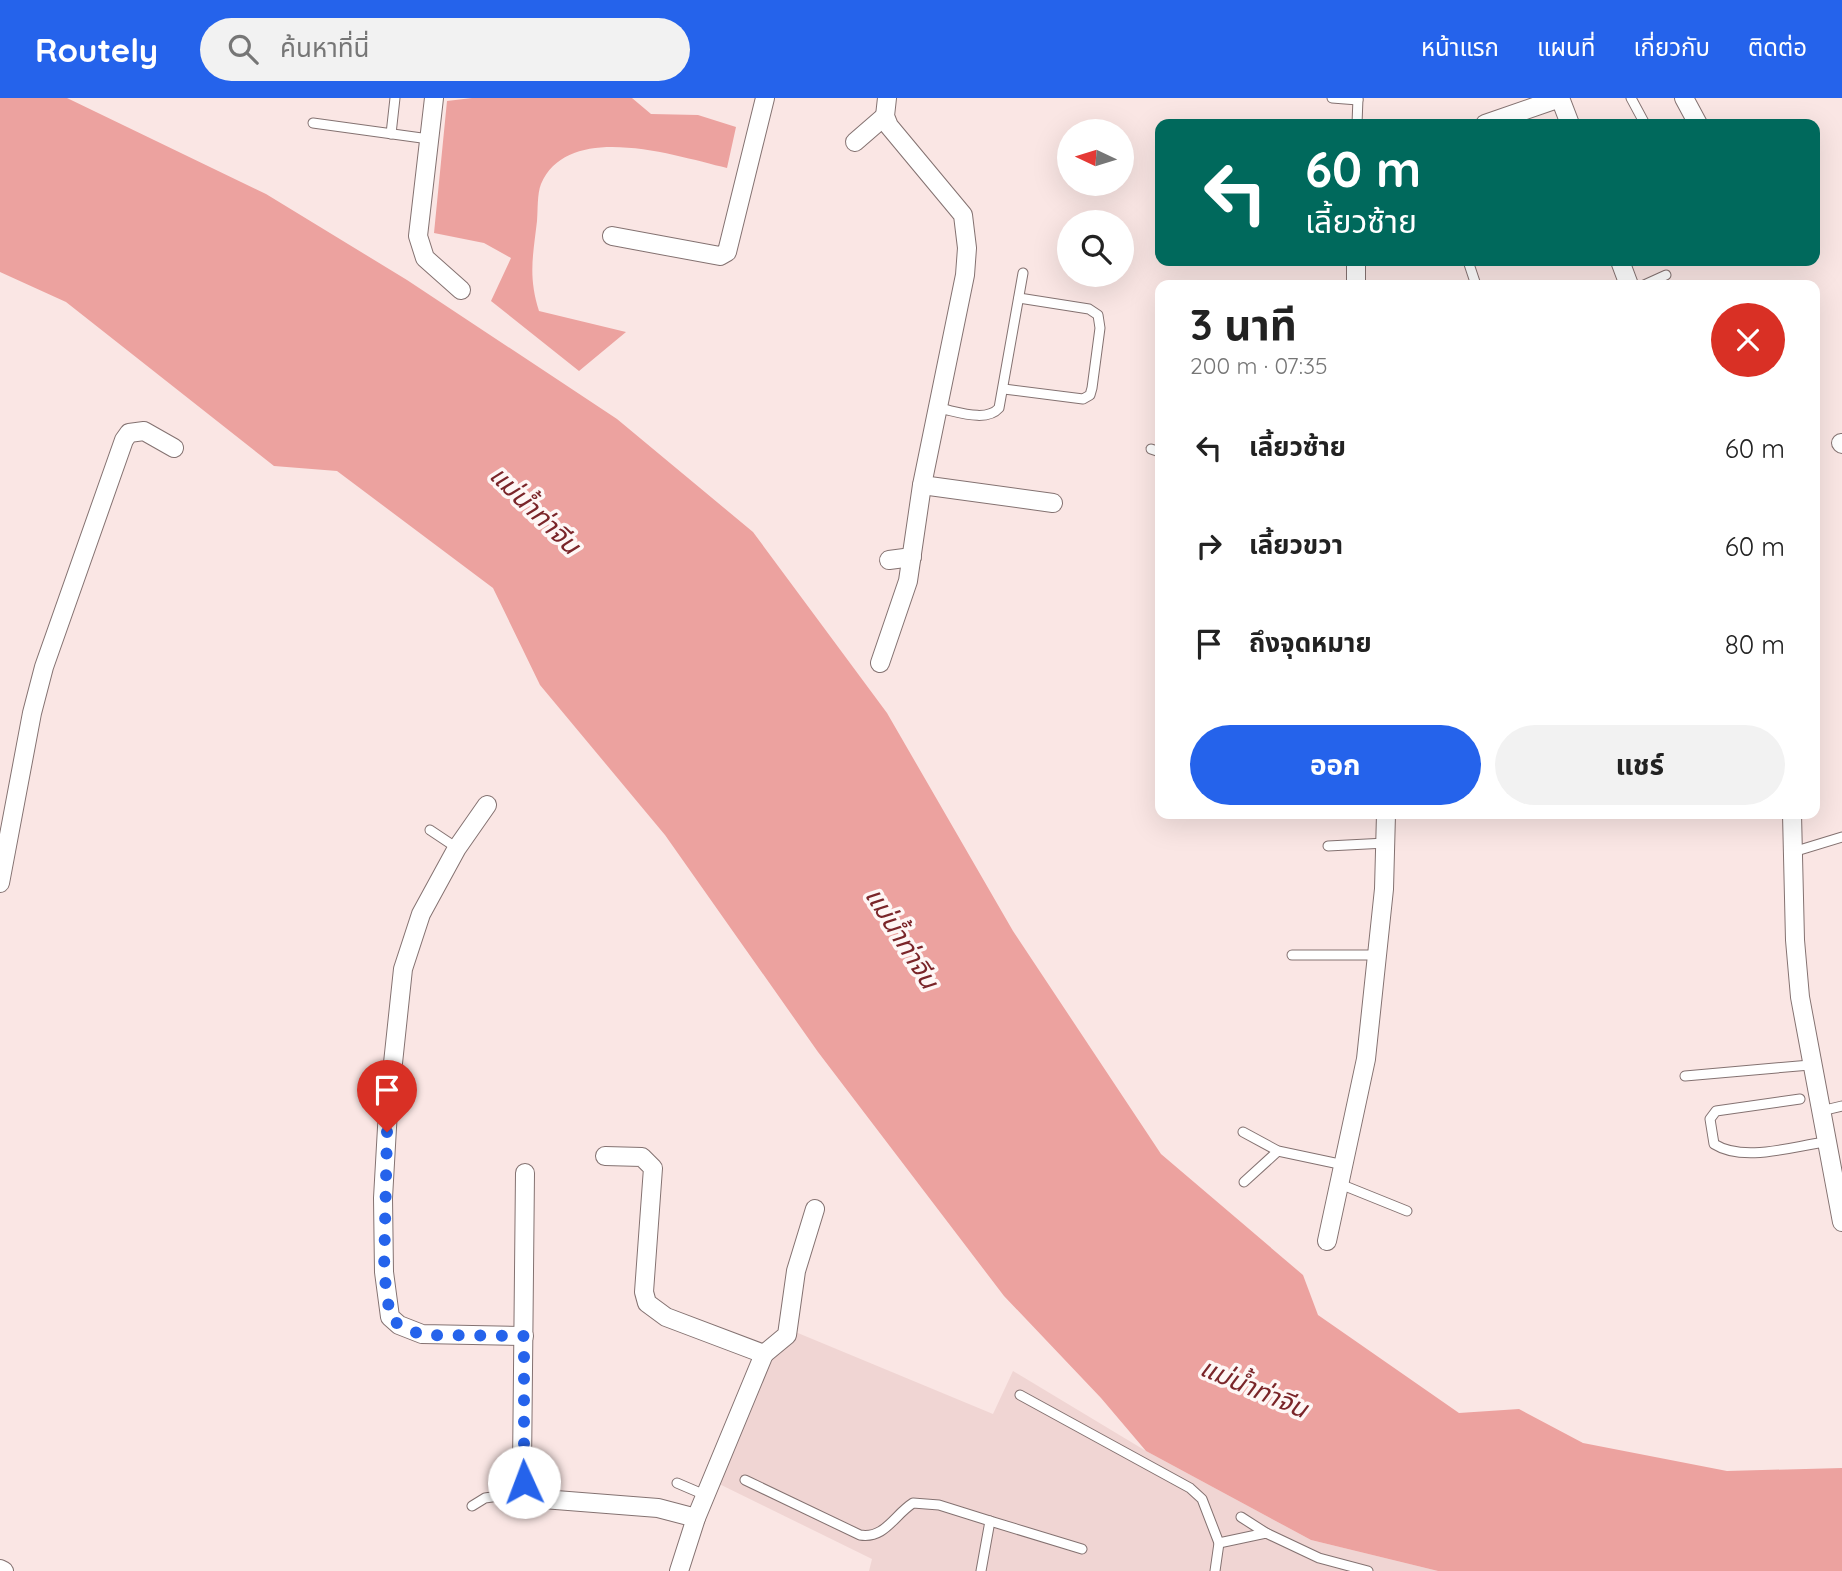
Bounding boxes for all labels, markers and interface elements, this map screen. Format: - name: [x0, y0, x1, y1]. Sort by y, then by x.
- search box: [200, 18, 690, 81]
- text: Routely: [35, 29, 158, 70]
- icon: search: [224, 30, 262, 68]
- text: ค้นหาที่นี่: [280, 31, 370, 64]
- text: หน้าแรก: [1421, 32, 1499, 62]
- text: แผนที่: [1537, 32, 1595, 62]
- text: เกี่ยวกับ: [1633, 32, 1710, 62]
- text: ติดต่อ: [1748, 32, 1807, 62]
- north arrow: [1057, 119, 1134, 196]
- map controls: [1057, 119, 1134, 287]
- text: 60 m: [1305, 138, 1421, 199]
- icon: left: [1190, 147, 1281, 238]
- text: เลี้ยวซ้าย: [1305, 201, 1417, 241]
- button: search: [1057, 210, 1134, 287]
- text: 3 นาที: [1190, 298, 1297, 351]
- button: close: [1711, 303, 1785, 377]
- text: 200 m · 07:35: [1190, 351, 1328, 380]
- icon: left: [1190, 429, 1228, 467]
- text: เลี้ยวซ้าย: [1249, 430, 1346, 463]
- text: 60 m: [1725, 432, 1785, 465]
- water label: แม่น้ำท่าจีน: [483, 458, 590, 562]
- icon: right: [1190, 527, 1228, 565]
- text: เลี้ยวขวา: [1249, 528, 1343, 561]
- text: 60 m: [1725, 530, 1785, 563]
- icon: arrive: [1190, 625, 1228, 663]
- text: ถึงจุดหมาย: [1249, 626, 1372, 659]
- text: 80 m: [1725, 628, 1785, 661]
- button: ออก: [1190, 725, 1481, 805]
- button: แชร์: [1495, 725, 1785, 805]
- water label: แม่น้ำท่าจีน: [858, 880, 948, 996]
- pin: [357, 1060, 417, 1132]
- icon: arrive: [368, 1071, 406, 1109]
- water label: แม่น้ำท่าจีน: [1196, 1349, 1315, 1426]
- position arrow: [487, 1445, 561, 1519]

